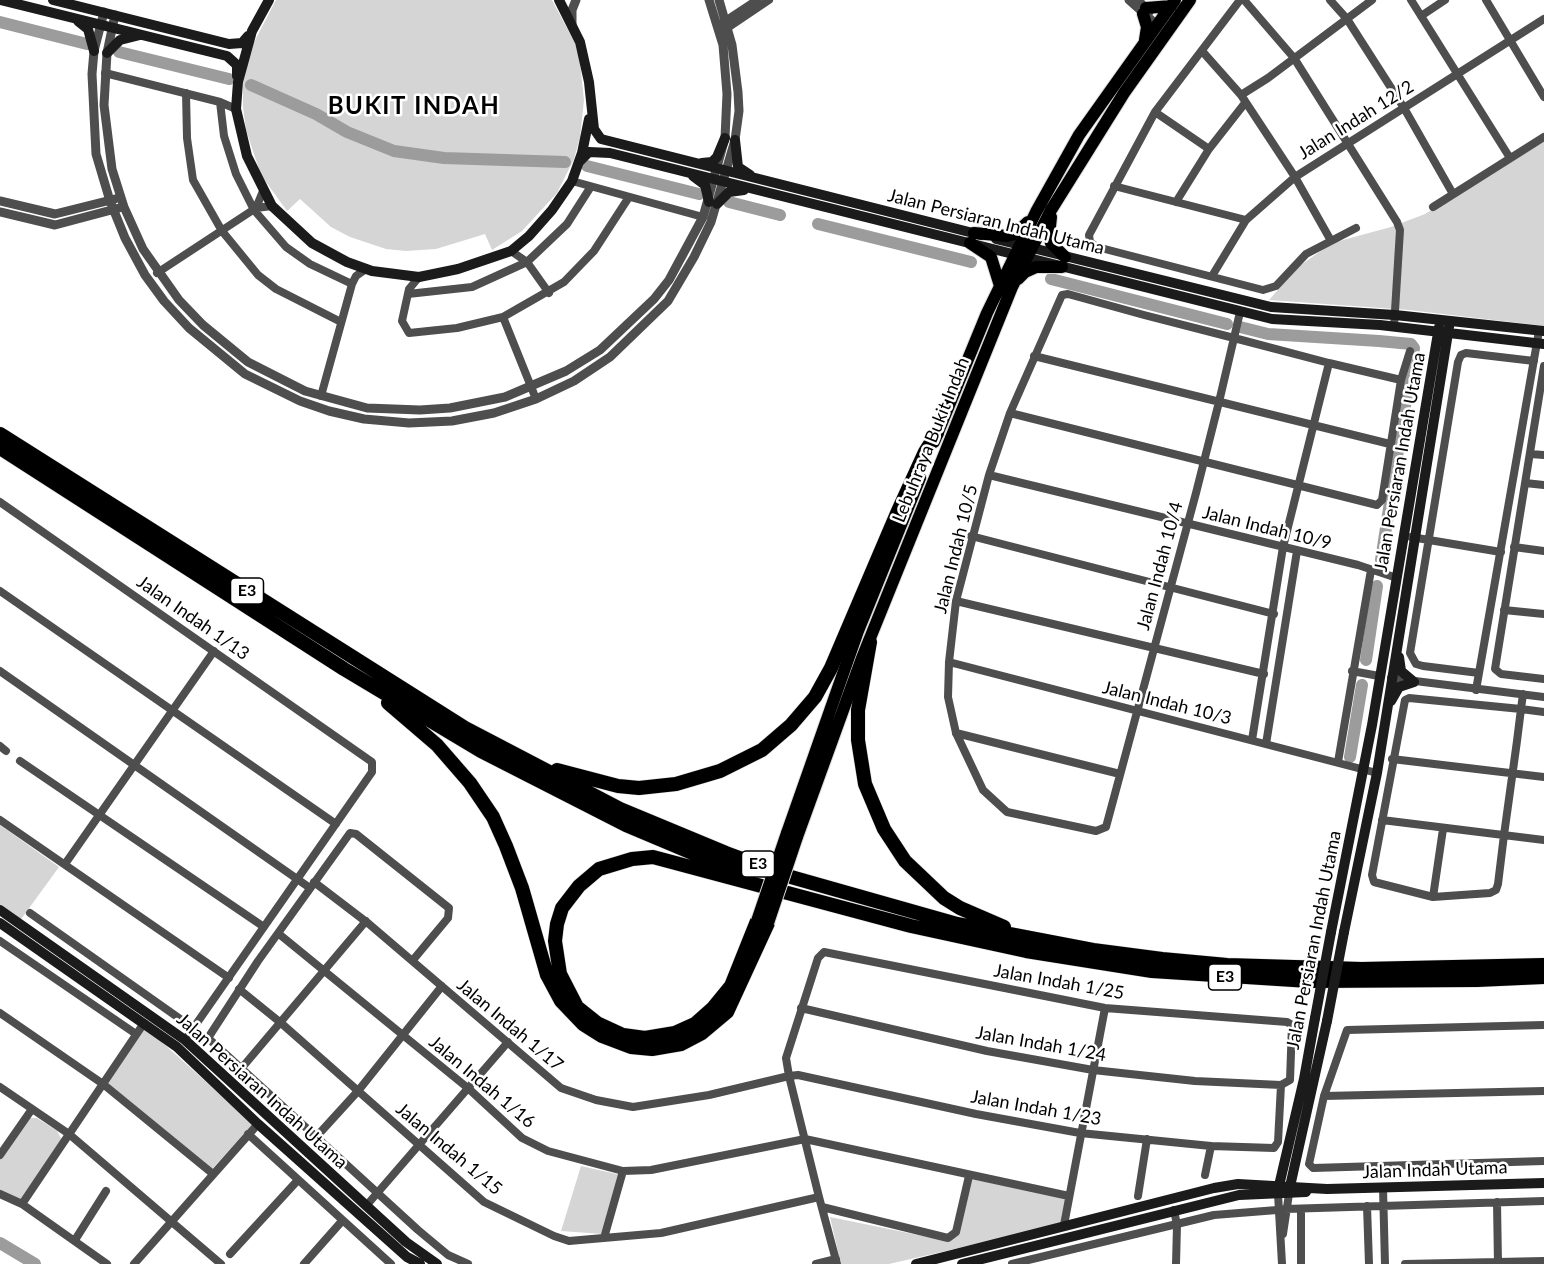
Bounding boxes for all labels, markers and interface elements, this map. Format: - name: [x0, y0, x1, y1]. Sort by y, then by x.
- street label: Jalan Indah 12/2: [1294, 76, 1418, 164]
- district label: BUKIT INDAH: [328, 92, 500, 120]
- street label: Jalan Persiaran Indah Utama: [886, 185, 1106, 259]
- street label: Jalan Persiaran Indah Utama: [1370, 351, 1430, 573]
- street label: Lebuhraya Bukit Indah: [888, 354, 974, 526]
- street label: Jalan Indah 10/5: [930, 482, 982, 616]
- street label: Jalan Indah 10/4: [1132, 499, 1188, 633]
- street label: Jalan Indah 10/9: [1200, 502, 1334, 554]
- street label: Jalan Indah 1/13: [133, 571, 253, 665]
- road number: E3: [230, 578, 264, 604]
- street label: Jalan Indah 10/3: [1100, 677, 1234, 729]
- street label: Jalan Persiaran Indah Utama: [1282, 829, 1346, 1051]
- road number: E3: [742, 851, 774, 877]
- street label: Jalan Indah 1/25: [992, 960, 1126, 1004]
- road number: E3: [1208, 964, 1242, 990]
- street label: Jalan Indah 1/17: [452, 974, 568, 1076]
- street label: Jalan Persiaran Indah Utama: [172, 1009, 352, 1173]
- street label: Jalan Indah 1/24: [974, 1022, 1108, 1066]
- street label: Jalan Indah 1/16: [424, 1031, 540, 1133]
- street label: Jalan Indah 1/23: [969, 1086, 1103, 1130]
- street label: Jalan Indah 1/15: [391, 1098, 507, 1200]
- street label: Jalan Indah Utama: [1362, 1157, 1508, 1183]

